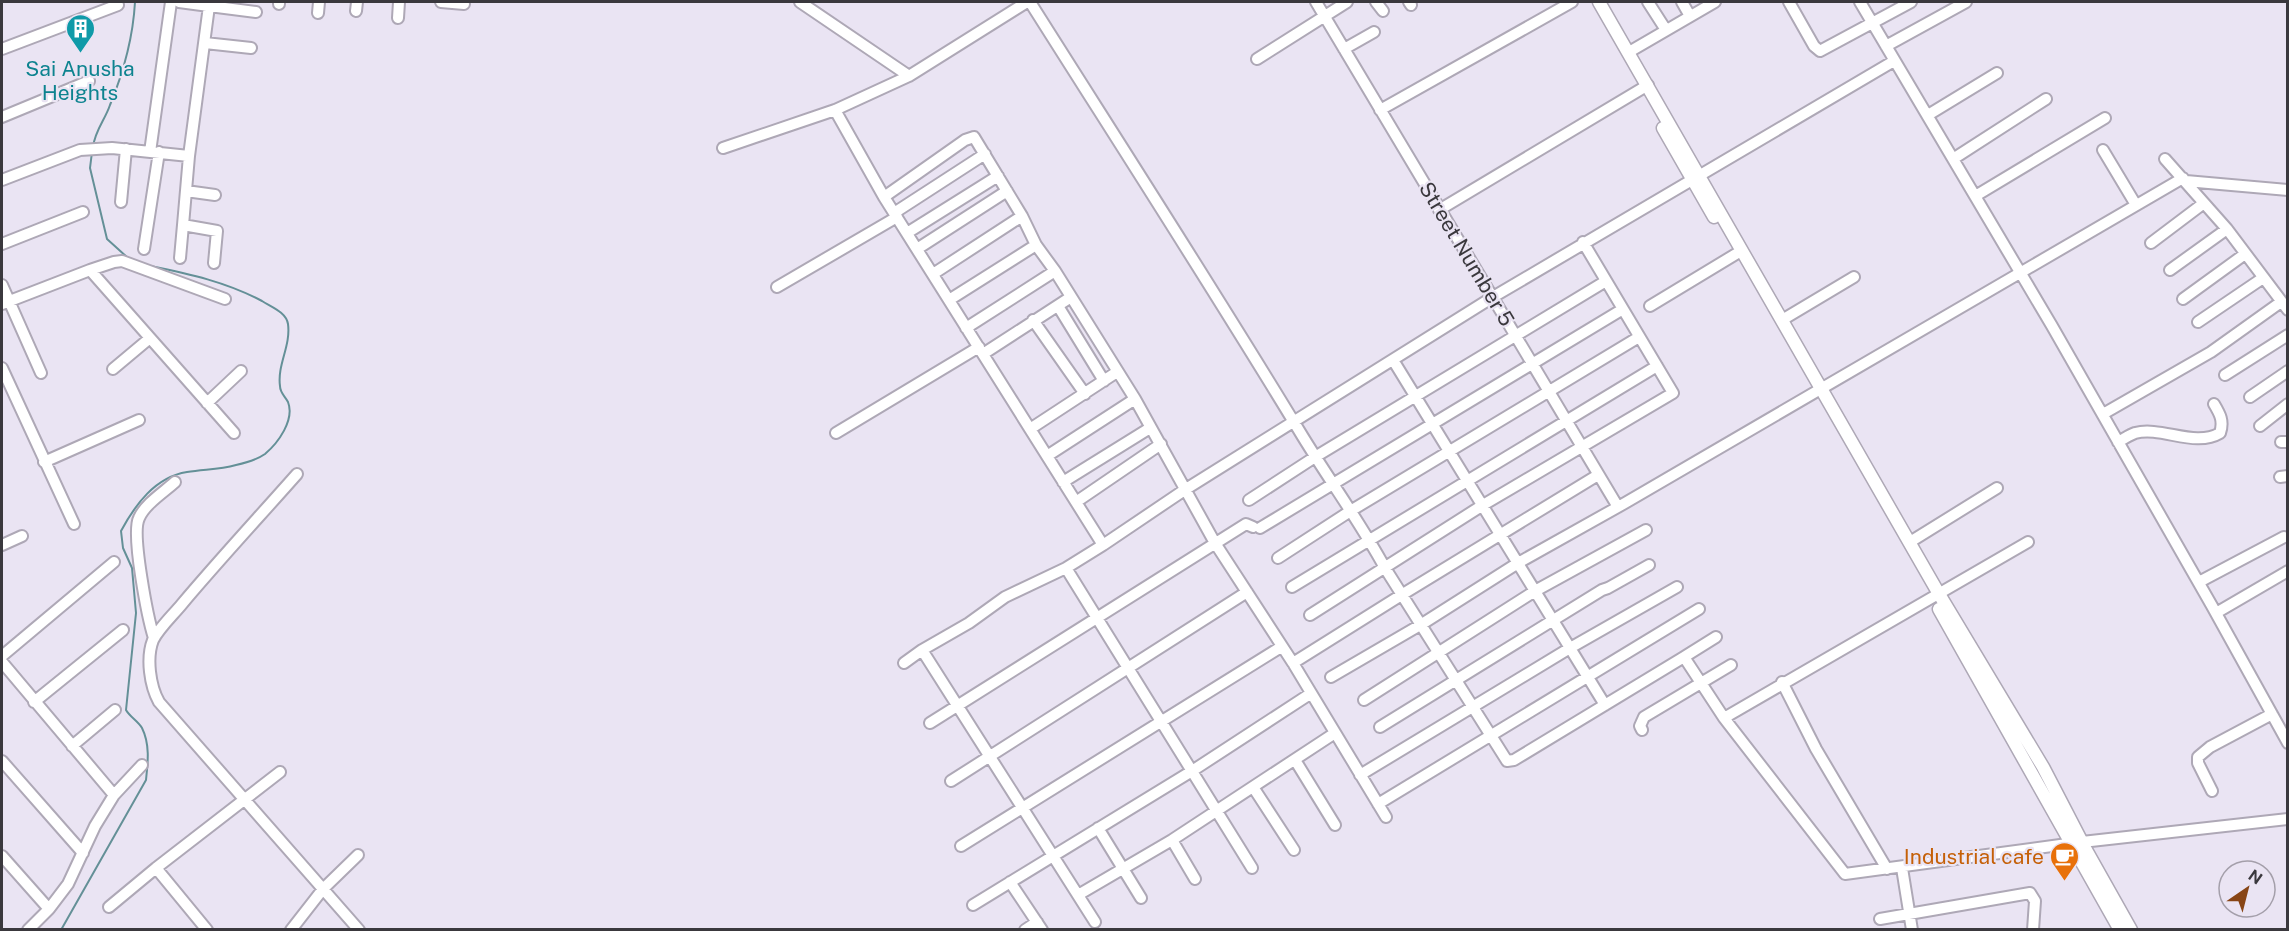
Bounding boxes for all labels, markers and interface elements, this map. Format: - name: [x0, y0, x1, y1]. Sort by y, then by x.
- building icon: Sai Anusha Heights: [64, 13, 96, 55]
- place label: Sai Anusha Heights: [25, 56, 135, 105]
- street label: Street Number 5: [1414, 177, 1520, 331]
- cafe icon: Industrial cafe: [2049, 840, 2081, 882]
- place label: Industrial cafe: [1904, 844, 2044, 869]
- north arrow: [2217, 859, 2277, 919]
- text: N: [2245, 866, 2266, 888]

